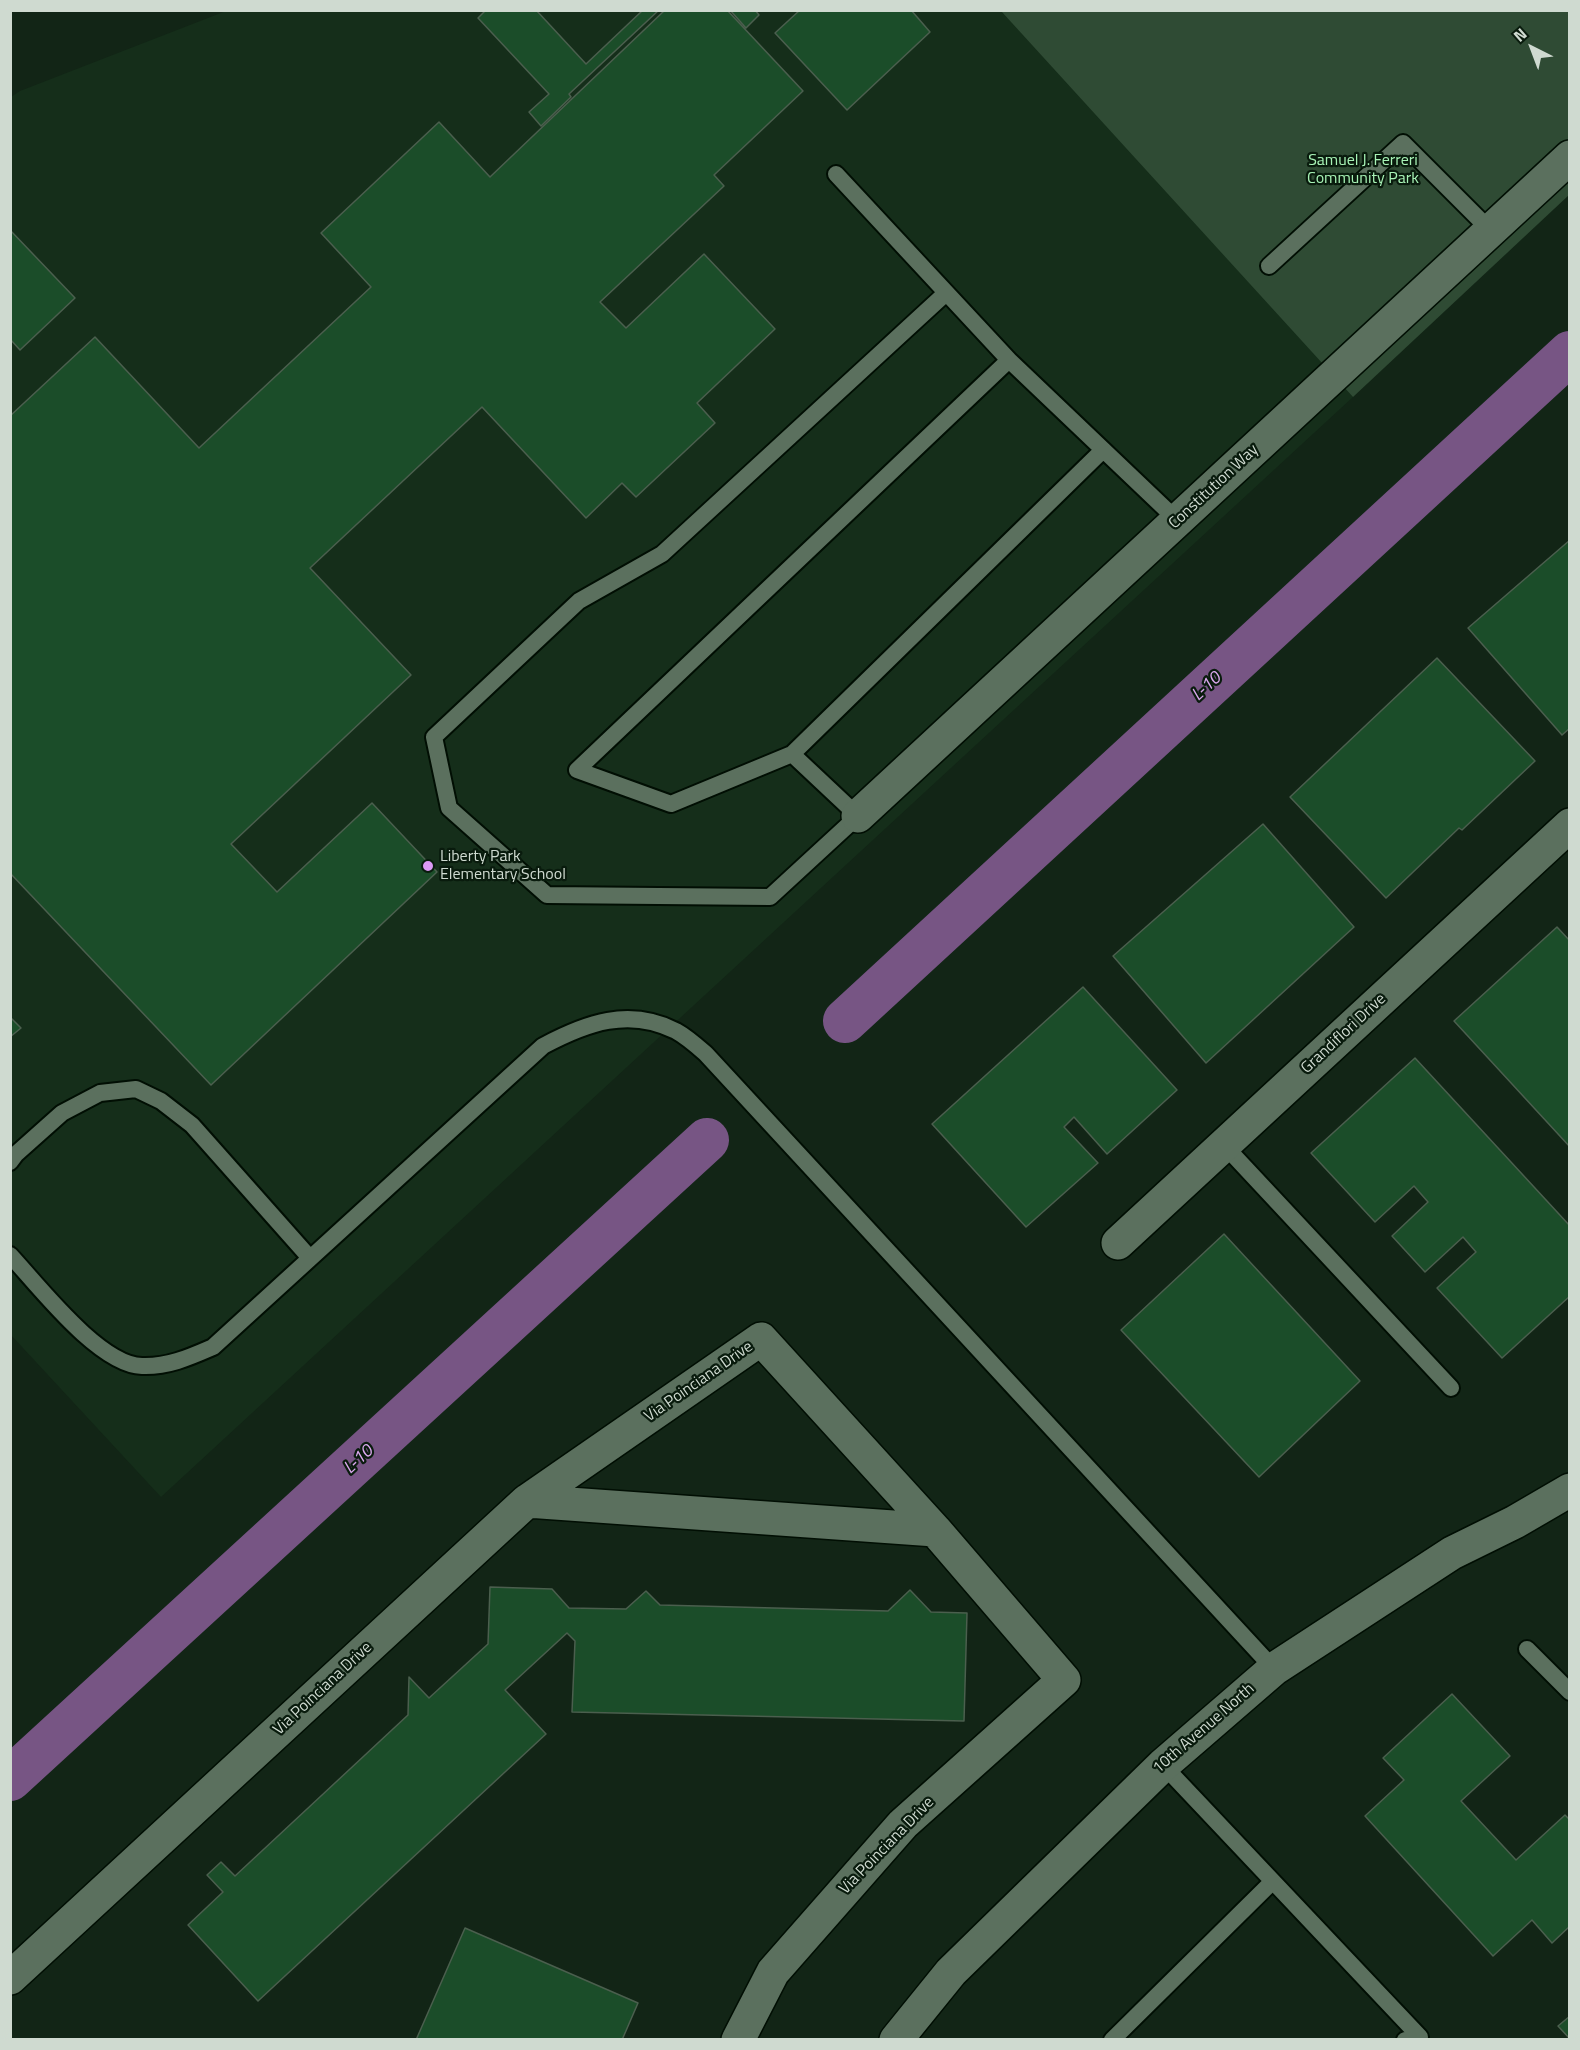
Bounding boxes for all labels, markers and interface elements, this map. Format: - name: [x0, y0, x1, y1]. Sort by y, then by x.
- north arrow: [1502, 18, 1562, 78]
- text: N: [1508, 22, 1532, 47]
- park label: Samuel J. Ferreri Community Park: [1307, 151, 1419, 189]
- street label: Constitution Way: [1165, 441, 1263, 533]
- water label: L-10: [1188, 668, 1226, 706]
- place label: Liberty Park Elementary School: [440, 847, 566, 885]
- marker: Liberty Park Elementary School: [421, 859, 435, 873]
- street label: Grandiflori Drive: [1298, 990, 1390, 1078]
- street label: Via Poinciana Drive: [641, 1337, 757, 1427]
- water label: L-10: [340, 1441, 378, 1479]
- street label: Via Poinciana Drive: [270, 1638, 376, 1740]
- street label: 10th Avenue North: [1149, 1680, 1259, 1778]
- street label: Via Poinciana Drive: [836, 1793, 938, 1899]

